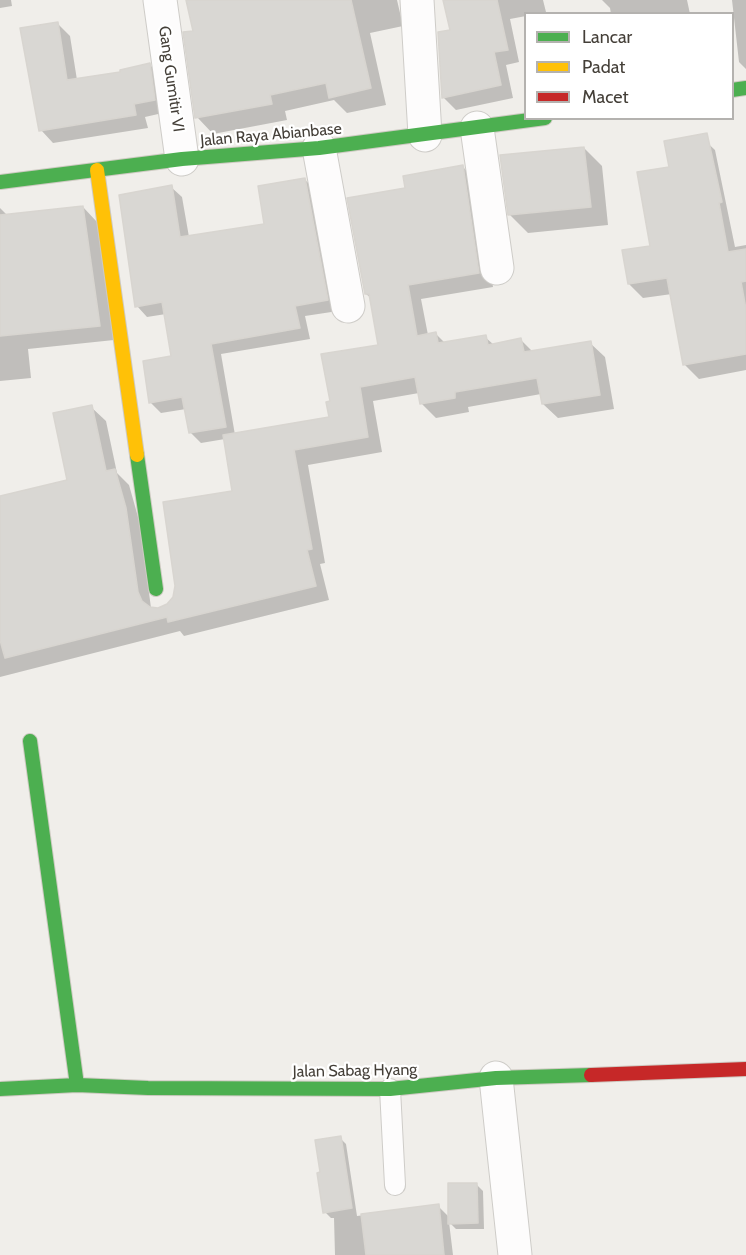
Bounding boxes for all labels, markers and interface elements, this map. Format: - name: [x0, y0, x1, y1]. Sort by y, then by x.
- legend: [524, 12, 734, 120]
- street label: Gang Gumitir VI: [154, 25, 188, 133]
- text: Lancar: [582, 26, 632, 48]
- text: Padat: [582, 56, 625, 78]
- text: Macet: [582, 86, 628, 108]
- street label: Jalan Raya Abianbase: [199, 119, 343, 151]
- street label: Jalan Sabag Hyang: [293, 1060, 417, 1082]

